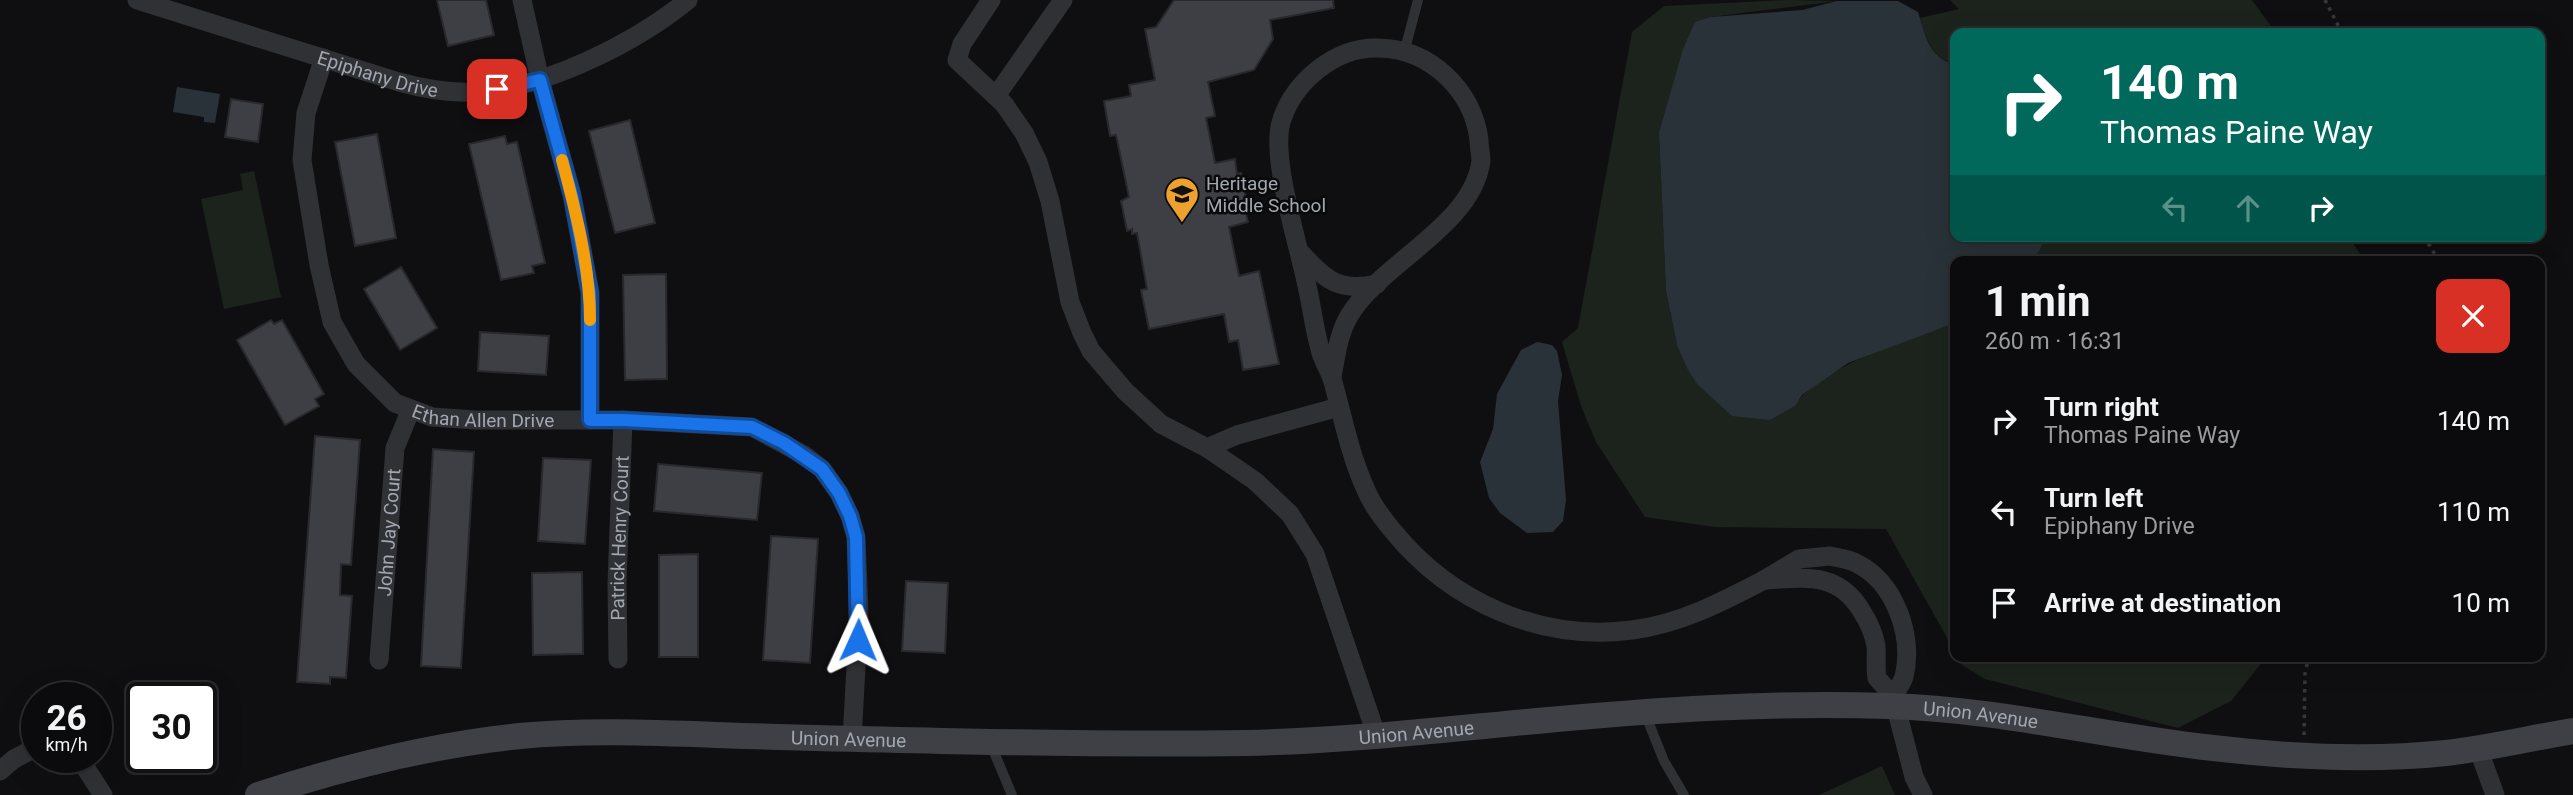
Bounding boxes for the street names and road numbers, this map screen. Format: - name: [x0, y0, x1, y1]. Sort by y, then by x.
- street label: Epiphany Drive: [315, 46, 440, 102]
- street label: Ethan Allen Drive: [409, 399, 554, 432]
- street label: Patrick Henry Court: [605, 455, 633, 621]
- street label: John Jay Court: [372, 468, 405, 597]
- street label: Union Avenue: [1922, 696, 2040, 733]
- street label: Union Avenue: [1358, 716, 1475, 749]
- street label: Union Avenue: [791, 726, 907, 752]

